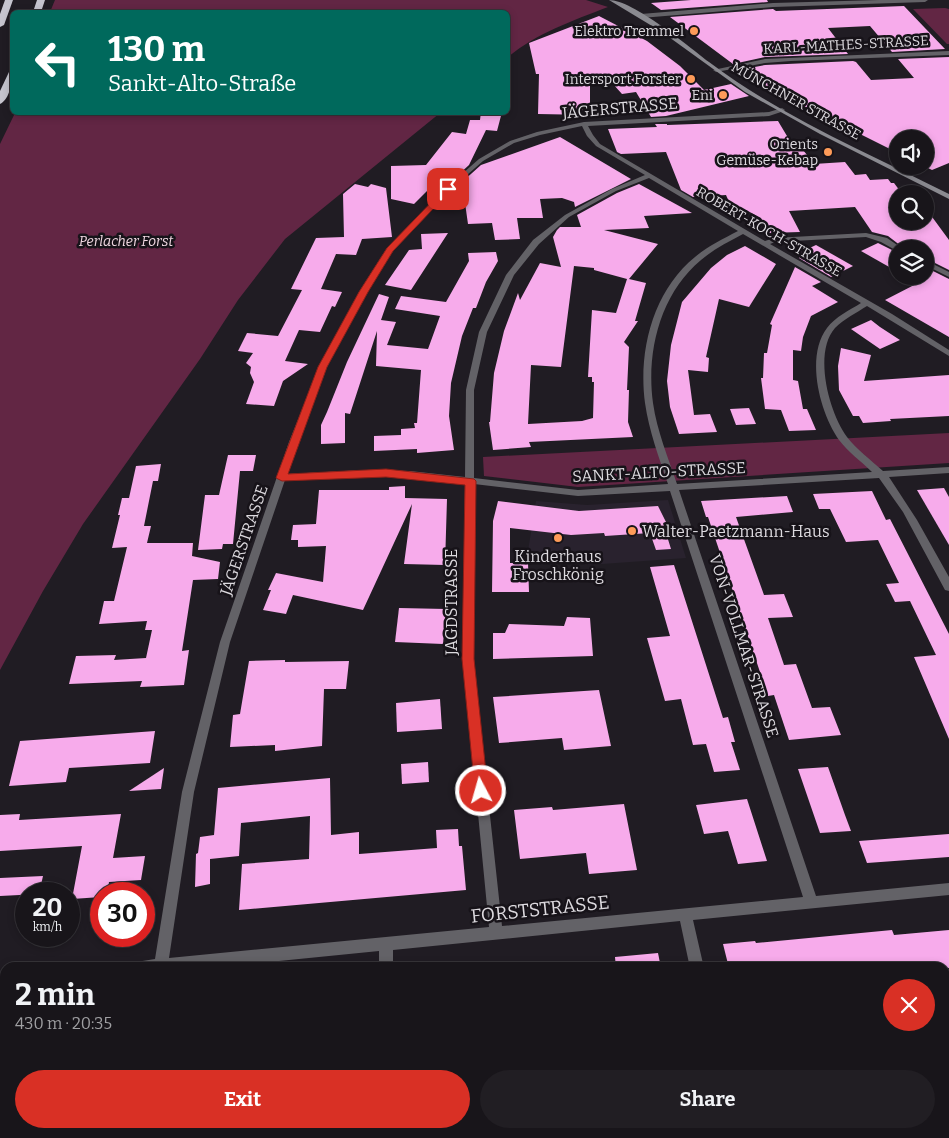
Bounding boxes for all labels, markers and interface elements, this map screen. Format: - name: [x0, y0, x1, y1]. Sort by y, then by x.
- place label: Elektro Tremmel: [574, 23, 684, 40]
- marker: Elektro Tremmel: [688, 25, 700, 37]
- text: 130 m: [108, 28, 205, 70]
- icon: left: [25, 30, 90, 95]
- street label: KARL-MATHES-STRASSE: [763, 32, 929, 58]
- street label: MÜNCHNER STRASSE: [728, 58, 864, 144]
- text: Sankt-Alto-Straße: [108, 70, 296, 97]
- place label: Intersport Forster: [565, 71, 681, 88]
- marker: Intersport Forster: [685, 73, 697, 85]
- place label: Eni: [691, 87, 713, 104]
- marker: Eni: [717, 89, 729, 101]
- street label: JÄGERSTRASSE: [560, 93, 679, 123]
- map controls: [889, 130, 934, 285]
- button: sound: [889, 130, 934, 175]
- place label: Orients Gemüse-Kebap: [716, 136, 818, 169]
- marker: Orients Gemüse-Kebap: [822, 146, 834, 158]
- pin: [427, 168, 469, 210]
- icon: arrive: [434, 175, 462, 203]
- street label: ROBERT-KOCH-STRASSE: [693, 183, 845, 281]
- button: search: [889, 185, 934, 230]
- park label: Perlacher Forst: [79, 233, 174, 250]
- button: layers: [889, 240, 934, 285]
- street label: SANKT-ALTO-STRASSE: [572, 458, 746, 486]
- street label: JÄGERSTRASSE: [216, 482, 272, 599]
- place label: Walter-Paetzmann-Haus: [642, 522, 830, 541]
- marker: Walter-Paetzmann-Haus: [626, 525, 638, 537]
- marker: Kinderhaus Froschkönig: [552, 532, 564, 544]
- place label: Kinderhaus Froschkönig: [512, 547, 604, 584]
- street label: JAGDSTRASSE: [442, 549, 461, 656]
- street label: VON-VOLLMAR-STRASSE: [705, 552, 783, 740]
- position arrow: [454, 764, 506, 816]
- speed limit sign: 30: [90, 882, 155, 947]
- street label: FORSTSTRASSE: [470, 890, 610, 928]
- text: 20: [33, 893, 62, 923]
- text: km/h: [33, 920, 62, 934]
- text: 2 min: [15, 977, 95, 1013]
- button: close: [883, 979, 935, 1031]
- text: 430 m · 20:35: [15, 1014, 112, 1033]
- button: Exit: [15, 1070, 470, 1128]
- button: Share: [480, 1070, 935, 1128]

